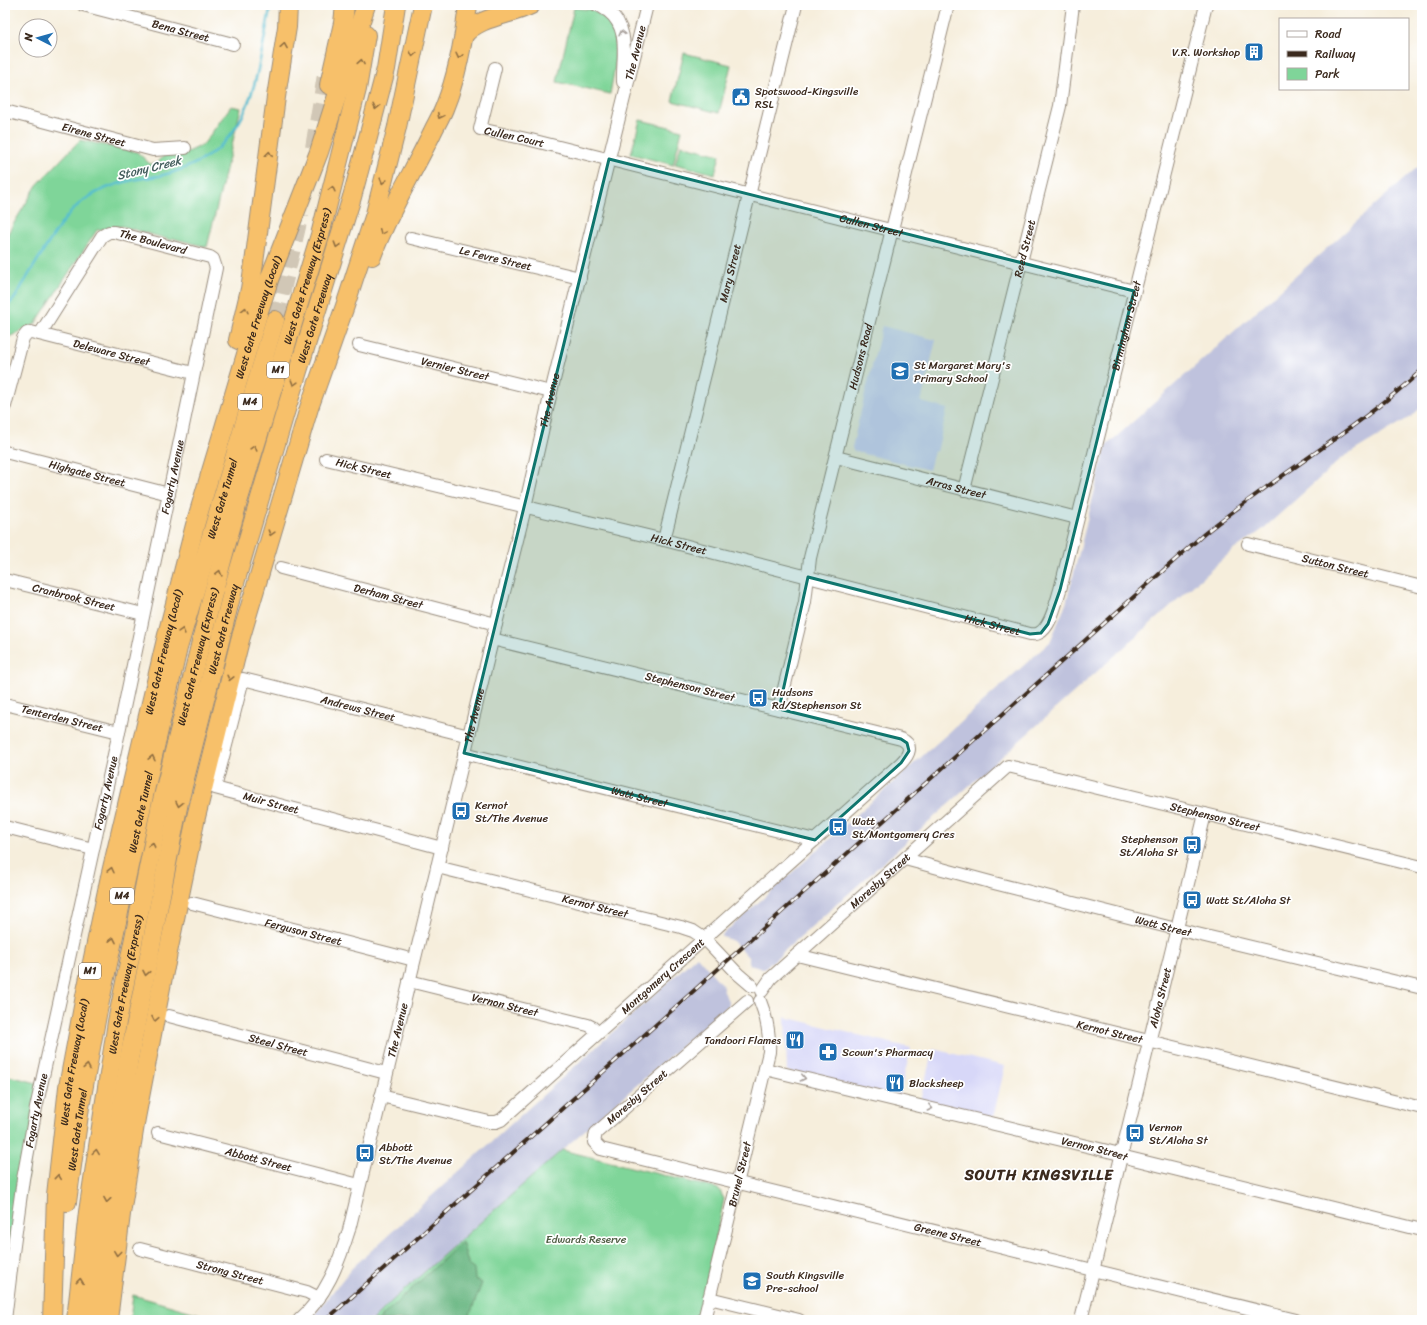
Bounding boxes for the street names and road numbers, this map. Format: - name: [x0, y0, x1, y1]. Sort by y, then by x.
- street label: Bena Street: [150, 14, 212, 47]
- street label: The Avenue: [619, 23, 651, 82]
- street label: Eirene Street: [60, 117, 128, 152]
- street label: Cullen Court: [483, 121, 547, 153]
- street label: West Gate Freeway (Express): [281, 206, 333, 346]
- street label: Cullen Street: [838, 208, 906, 243]
- street label: Reed Street: [1008, 217, 1041, 279]
- street label: The Boulevard: [117, 224, 190, 260]
- street label: Le Fevre Street: [457, 240, 534, 276]
- street label: Mary Street: [714, 242, 746, 304]
- street label: West Gate Freeway (Local): [230, 252, 287, 381]
- street label: West Gate Freeway: [294, 272, 334, 364]
- street label: Birmingham Street: [1106, 278, 1146, 373]
- street label: Hudsons Road: [843, 320, 878, 392]
- street label: Deleware Street: [71, 334, 153, 371]
- street label: Vernier Street: [419, 351, 492, 386]
- road number: M1: [267, 362, 289, 378]
- street label: The Avenue: [534, 370, 565, 430]
- road number: M4: [238, 394, 262, 410]
- street label: Fogarty Avenue: [155, 437, 189, 516]
- street label: Hick Street: [334, 452, 394, 484]
- street label: Highgate Street: [47, 454, 128, 492]
- street label: West Gate Tunnel: [201, 455, 243, 541]
- street label: Arras Street: [923, 471, 989, 504]
- street label: Hick Street: [649, 528, 709, 560]
- street label: Sutton Street: [1300, 548, 1371, 583]
- street label: Cranbrook Street: [30, 578, 118, 616]
- street label: Derham Street: [352, 578, 426, 614]
- street label: West Gate Freeway: [202, 581, 244, 676]
- street label: West Gate Freeway (Express): [171, 585, 224, 727]
- street label: West Gate Freeway (Local): [139, 587, 188, 717]
- street label: Hick Street: [963, 608, 1023, 641]
- street label: Stephenson Street: [643, 667, 737, 707]
- street label: The Avenue: [458, 685, 490, 745]
- street label: Andrews Street: [318, 689, 398, 727]
- street label: Tenterden Street: [19, 699, 105, 737]
- street label: Fogarty Avenue: [88, 753, 123, 832]
- street label: West Gate Tunnel: [122, 769, 159, 855]
- street label: Watt Street: [609, 780, 670, 813]
- street label: Muir Street: [241, 786, 301, 820]
- street label: Stephenson Street: [1168, 796, 1263, 837]
- street label: Moresby Street: [845, 848, 915, 913]
- road number: M4: [110, 888, 134, 904]
- street label: Kernot Street: [560, 889, 631, 923]
- street label: Watt Street: [1133, 910, 1194, 942]
- street label: West Gate Freeway (Express): [103, 913, 148, 1055]
- street label: Ferguson Street: [263, 913, 344, 951]
- street label: Montgomery Crescent: [616, 933, 709, 1019]
- road number: M1: [79, 963, 101, 979]
- street label: Aloha Street: [1143, 965, 1177, 1031]
- street label: Vernon Street: [470, 987, 541, 1022]
- street label: West Gate Freeway (Local): [54, 996, 94, 1127]
- street label: The Avenue: [382, 1000, 413, 1060]
- street label: Kernot Street: [1075, 1014, 1145, 1049]
- street label: Steel Street: [247, 1028, 310, 1062]
- street label: Moresby Street: [602, 1065, 672, 1129]
- street label: Fogarty Avenue: [19, 1071, 53, 1149]
- street label: West Gate Tunnel: [62, 1086, 93, 1172]
- street label: Vernon Street: [1059, 1131, 1131, 1166]
- street label: Brunel Street: [722, 1139, 757, 1209]
- street label: Abbott Street: [222, 1141, 294, 1177]
- street label: Greene Street: [912, 1217, 984, 1252]
- street label: Strong Street: [194, 1254, 266, 1290]

